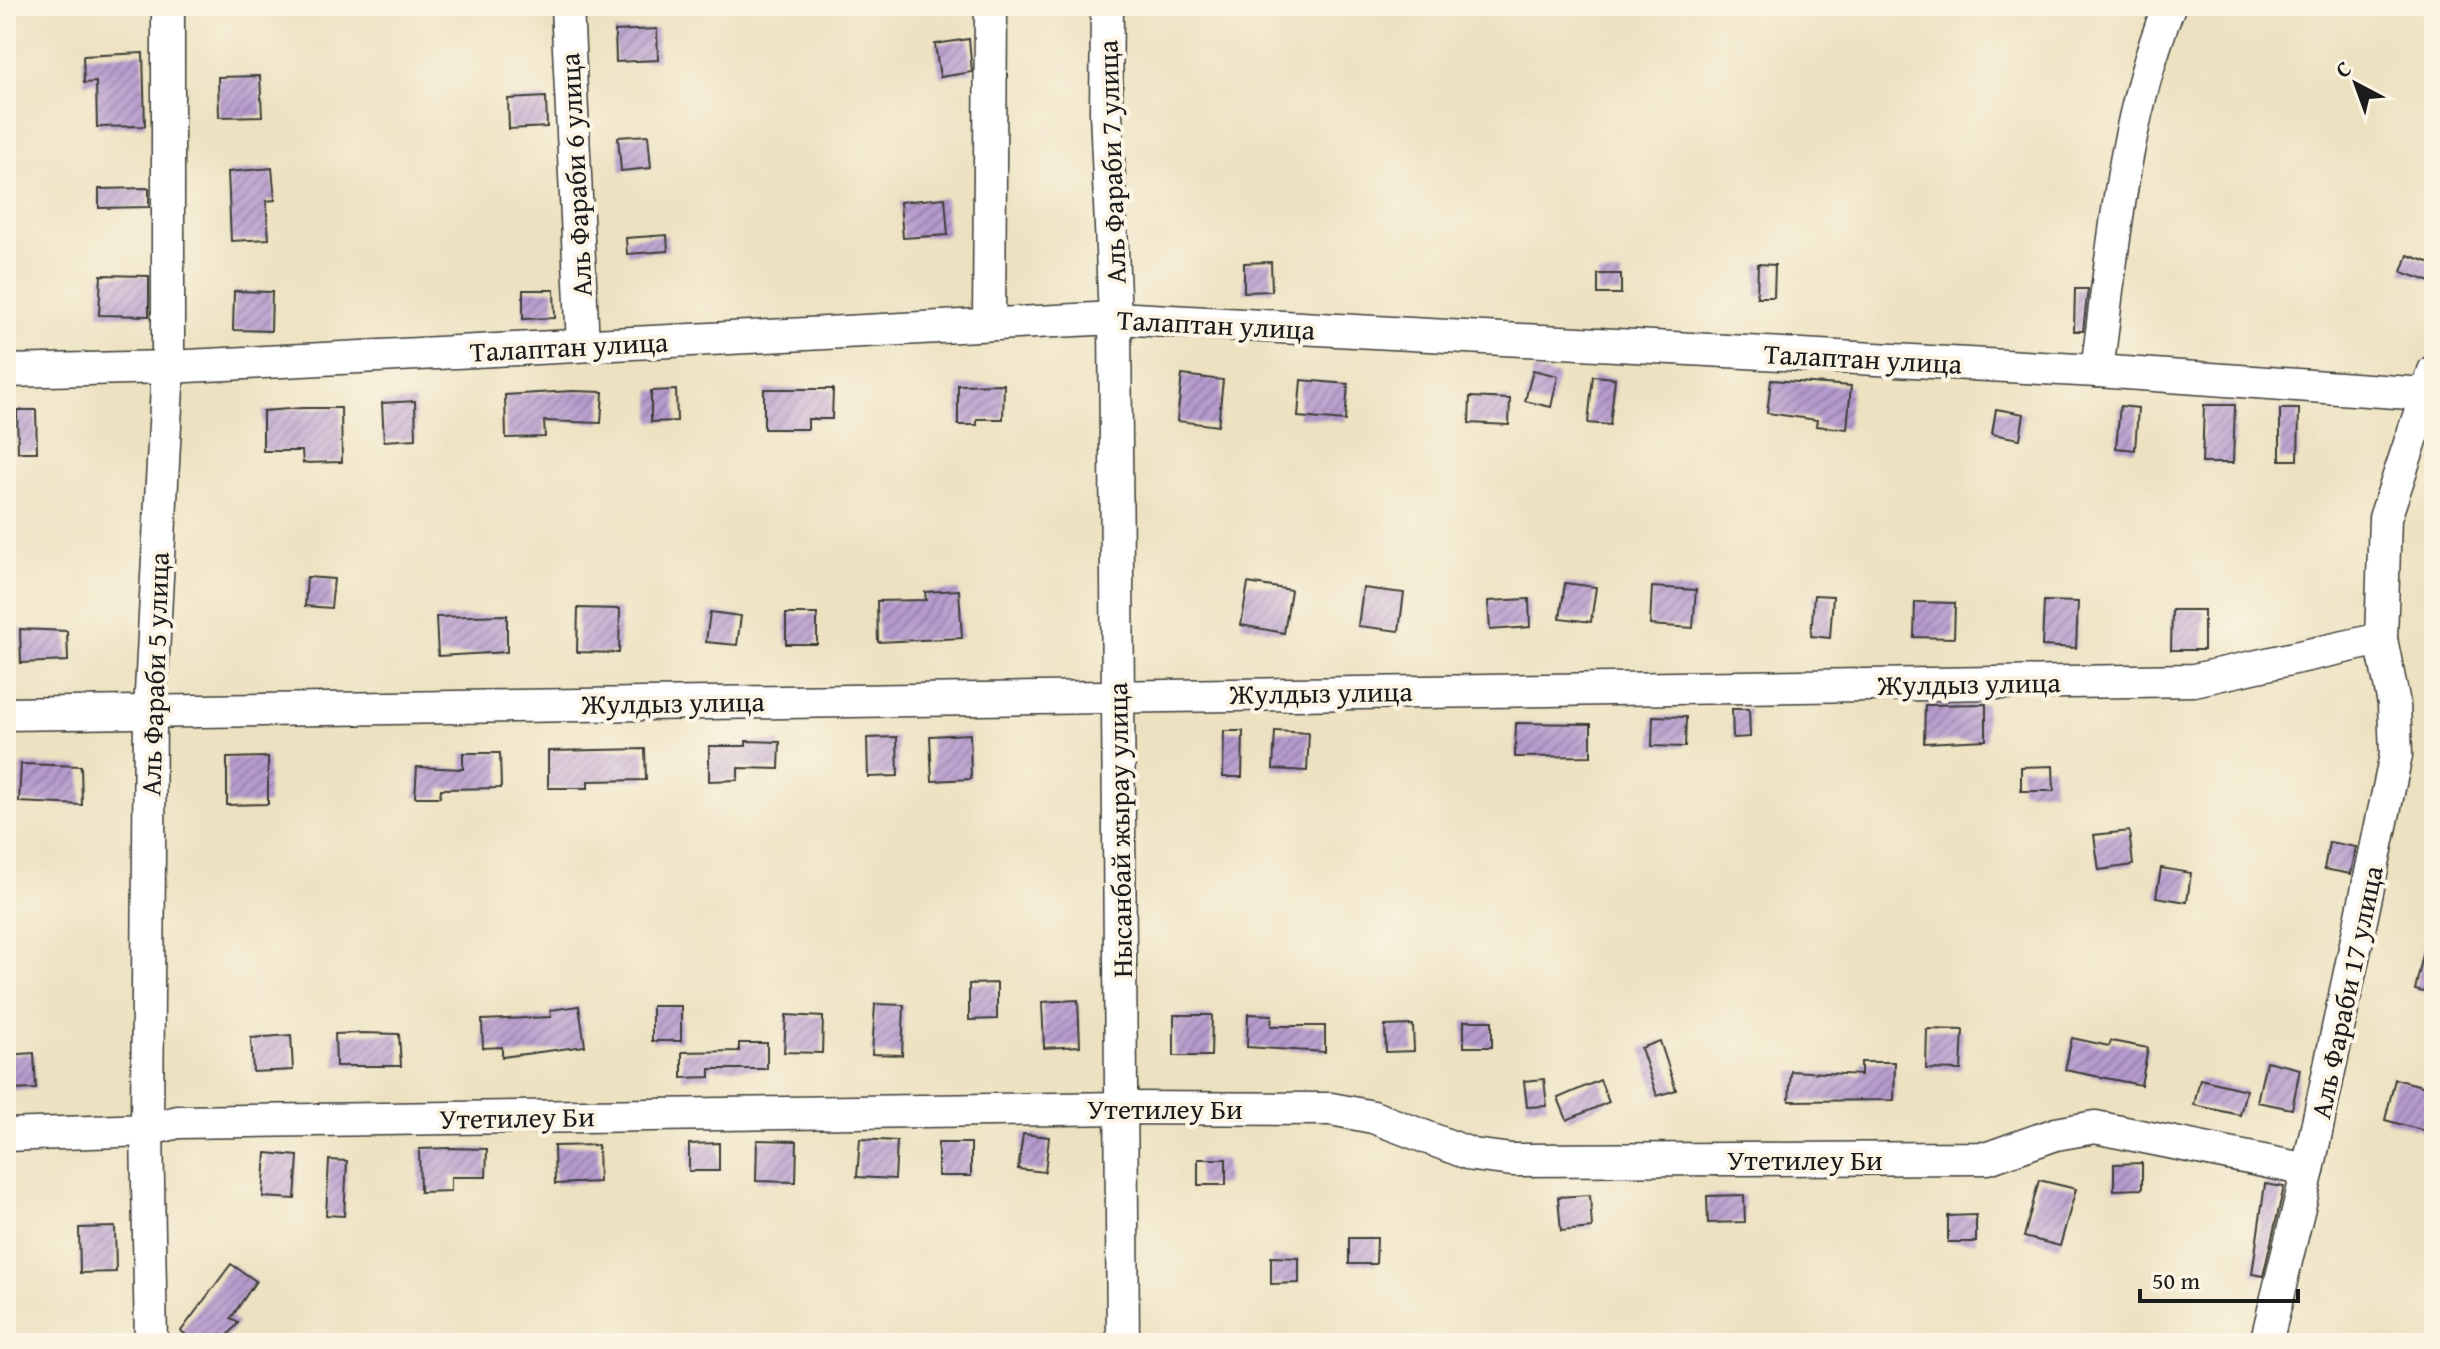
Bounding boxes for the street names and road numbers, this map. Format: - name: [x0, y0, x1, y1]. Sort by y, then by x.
- street label: Аль Фараби 7 улица: [1086, 39, 1136, 285]
- street label: Аль Фараби 6 улица: [548, 51, 602, 298]
- street label: Талаптан улица: [1116, 298, 1317, 350]
- street label: Талаптан улица: [469, 320, 670, 372]
- street label: Талаптан улица: [1763, 332, 1964, 384]
- street label: Аль Фараби 5 улица: [129, 551, 179, 797]
- street label: Жулдыз улица: [1876, 661, 2062, 705]
- street label: Жулдыз улица: [1228, 670, 1414, 714]
- street label: Жулдыз улица: [580, 680, 766, 724]
- street label: Нысанбай жырау улица: [1096, 681, 1142, 978]
- street label: Аль Фараби 17 улица: [2299, 861, 2393, 1122]
- street label: Утетилеу Би: [1087, 1088, 1243, 1129]
- street label: Утетилеу Би: [439, 1095, 595, 1139]
- street label: Утетилеу Би: [1727, 1139, 1883, 1180]

